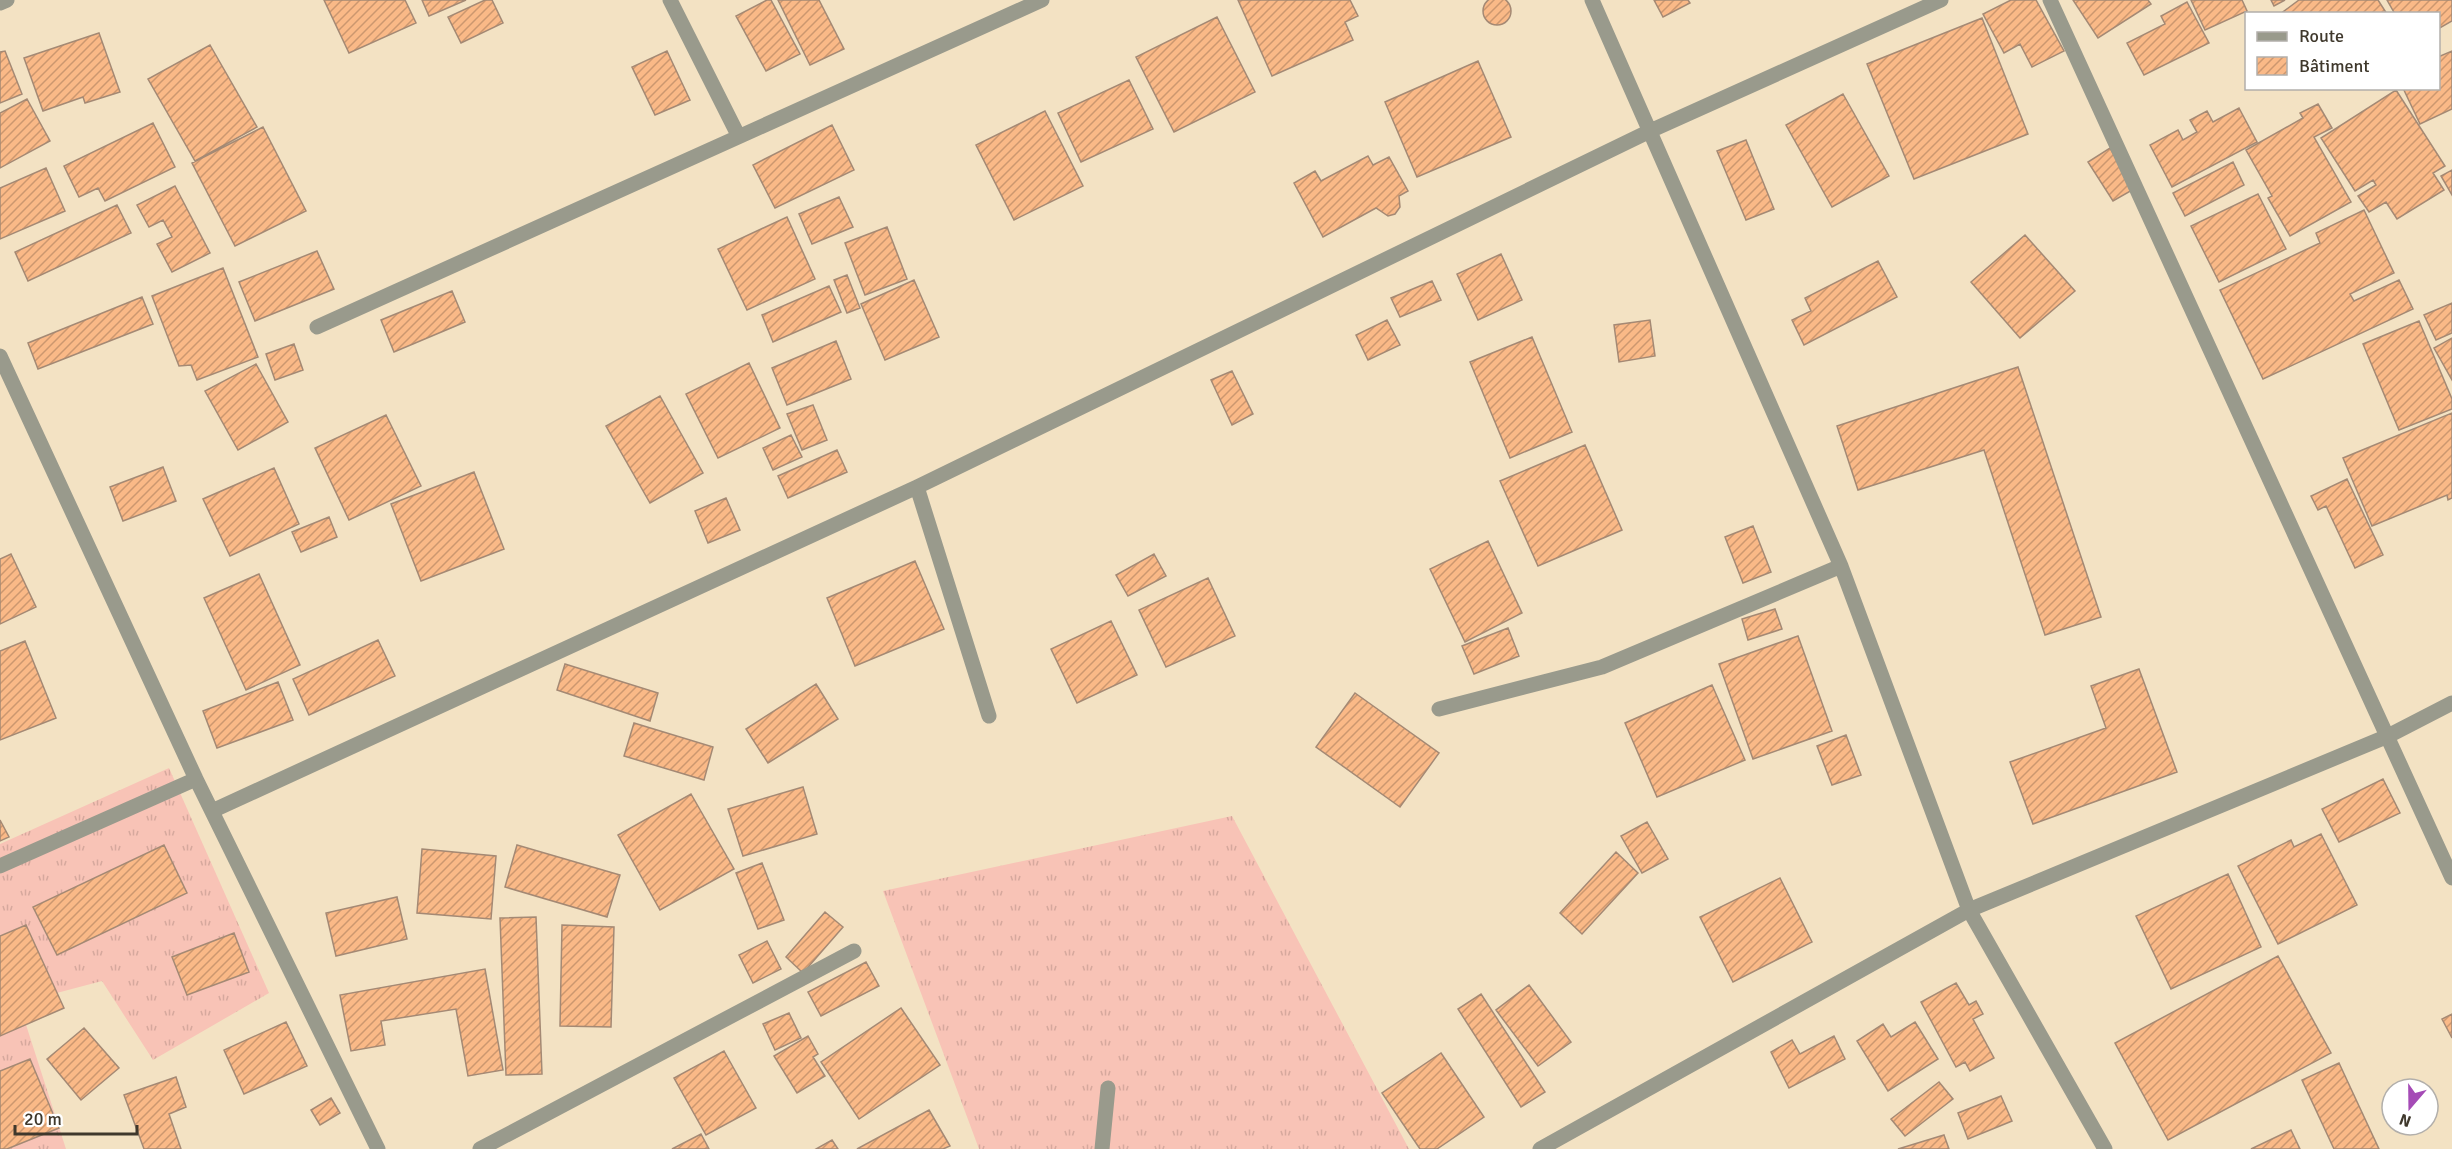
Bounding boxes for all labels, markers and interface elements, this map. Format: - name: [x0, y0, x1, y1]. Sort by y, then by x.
- legend: [2245, 12, 2440, 90]
- text: Route: [2299, 25, 2344, 47]
- text: Bâtiment: [2299, 55, 2370, 77]
- north arrow: [2380, 1077, 2440, 1137]
- scale bar: [15, 1098, 136, 1136]
- text: 20 m: [24, 1108, 62, 1130]
- text: N: [2397, 1109, 2414, 1131]

